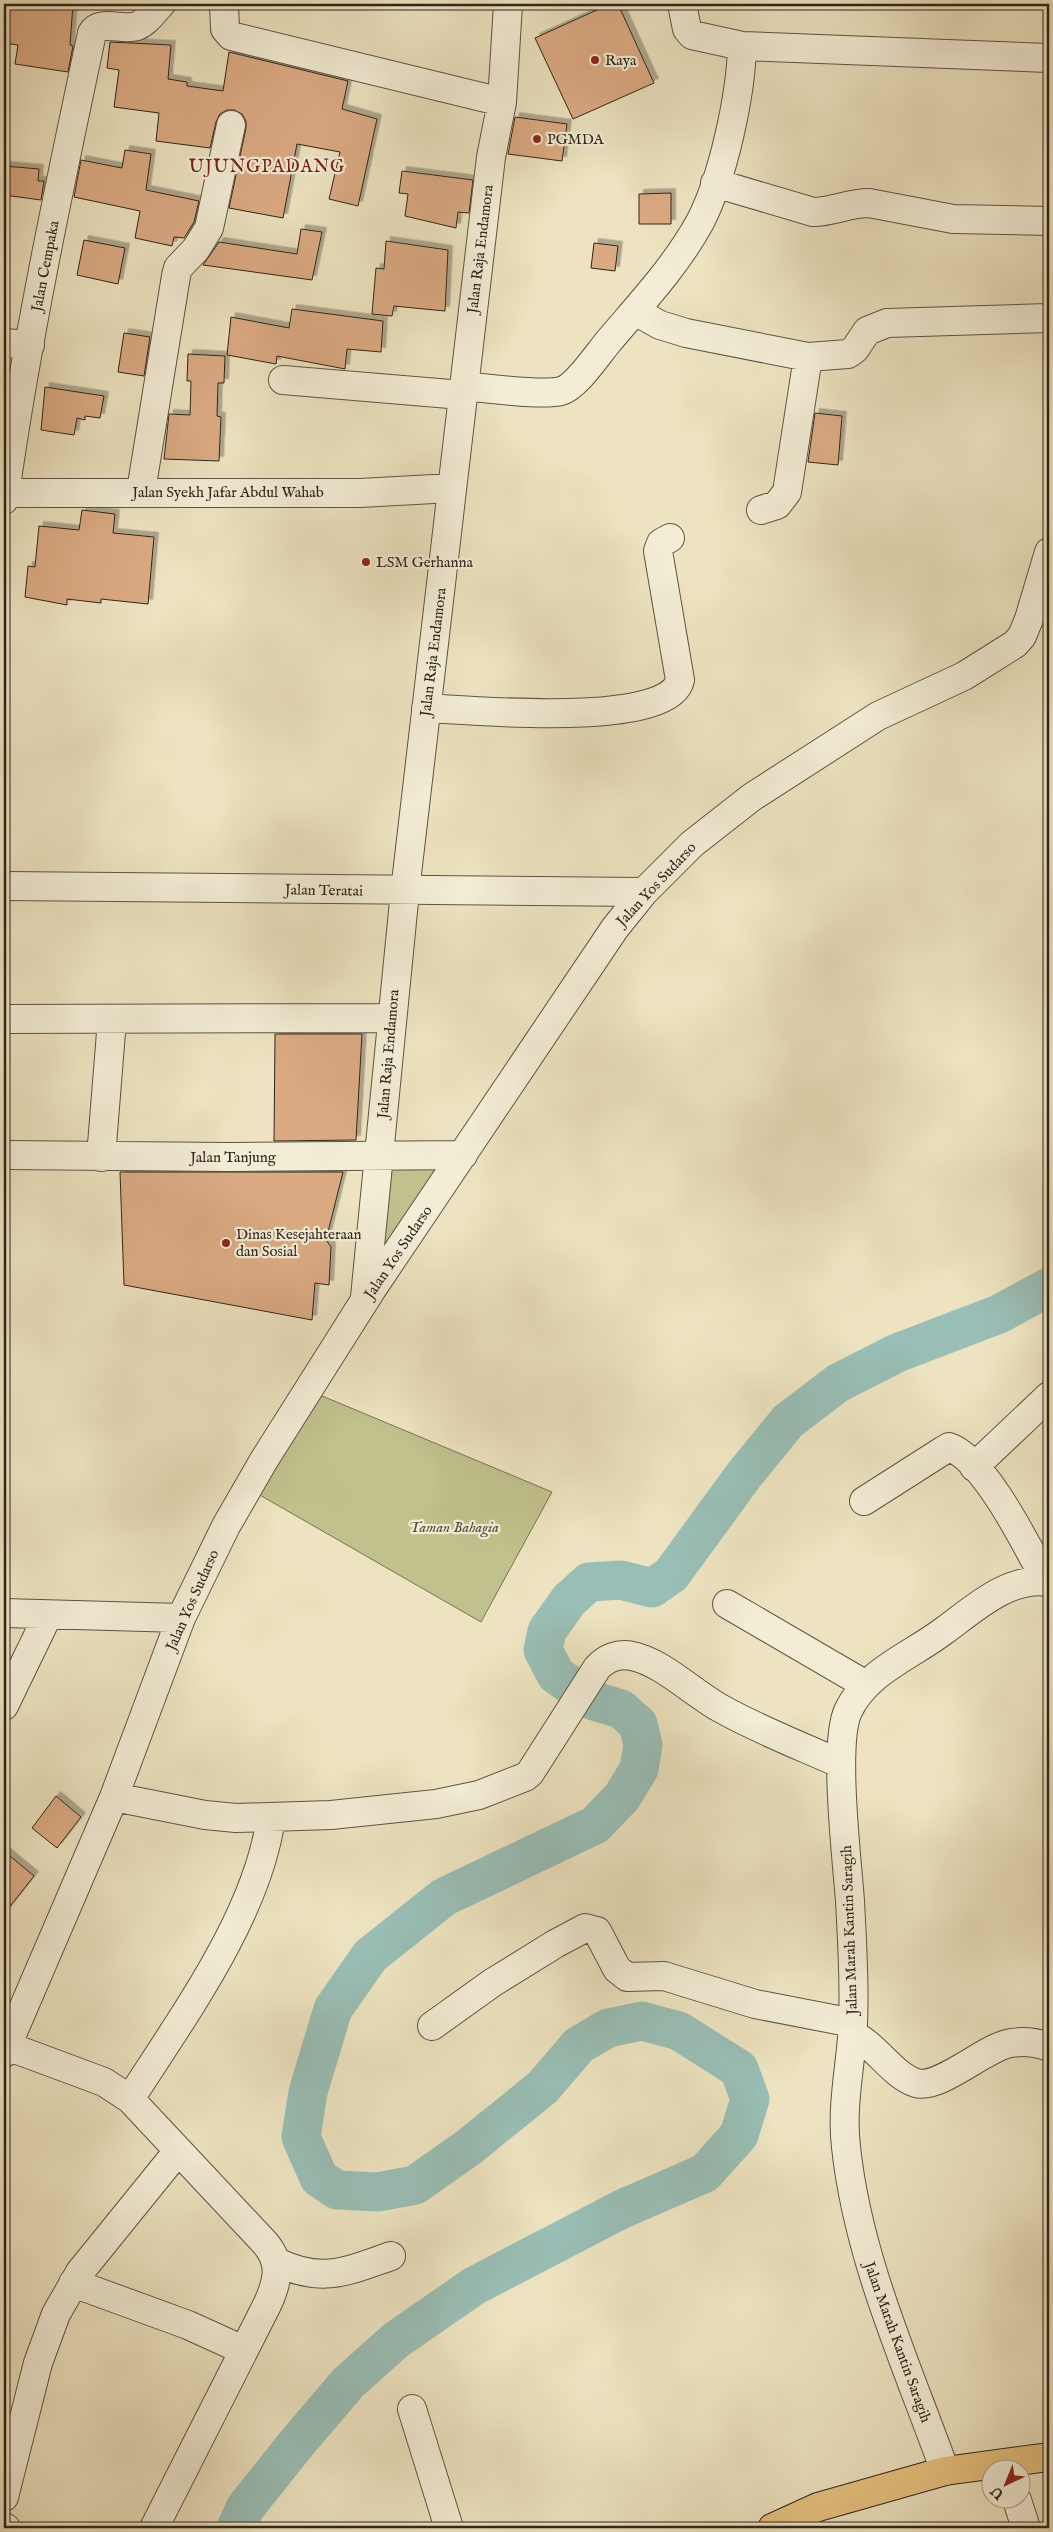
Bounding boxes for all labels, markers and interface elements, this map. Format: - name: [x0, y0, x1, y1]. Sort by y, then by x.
- place label: Raya: [605, 51, 637, 70]
- marker: Raya: [589, 54, 601, 66]
- place label: PGMDA: [547, 130, 604, 149]
- marker: PGMDA: [531, 133, 543, 145]
- district label: UJUNGPADANG: [189, 156, 345, 179]
- street label: Jalan Raja Endamora: [463, 183, 498, 317]
- street label: Jalan Cempaka: [27, 218, 64, 315]
- street label: Jalan Syekh Jafar Abdul Wahab: [130, 483, 324, 502]
- place label: LSM Gerhanna: [376, 553, 473, 572]
- marker: LSM Gerhanna: [360, 556, 372, 568]
- street label: Jalan Raja Endamora: [416, 586, 451, 720]
- street label: Jalan Yos Sudarso: [611, 838, 700, 932]
- street label: Jalan Teratai: [283, 880, 363, 901]
- street label: Jalan Raja Endamora: [373, 988, 404, 1121]
- street label: Jalan Tanjung: [188, 1148, 277, 1167]
- street label: Jalan Yos Sudarso: [359, 1202, 437, 1304]
- place label: Dinas Kesejahteraan dan Sosial: [236, 1225, 361, 1261]
- marker: Dinas Kesejahteraan dan Sosial: [220, 1237, 232, 1249]
- park label: Taman Bahagia: [409, 1518, 499, 1538]
- street label: Jalan Yos Sudarso: [161, 1547, 223, 1656]
- street label: Jalan Marah Kantin Saragih: [837, 1845, 862, 2017]
- street label: Jalan Marah Kantin Saragih: [859, 2257, 936, 2425]
- north arrow: [980, 2460, 1030, 2510]
- text: U: [986, 2481, 1009, 2504]

